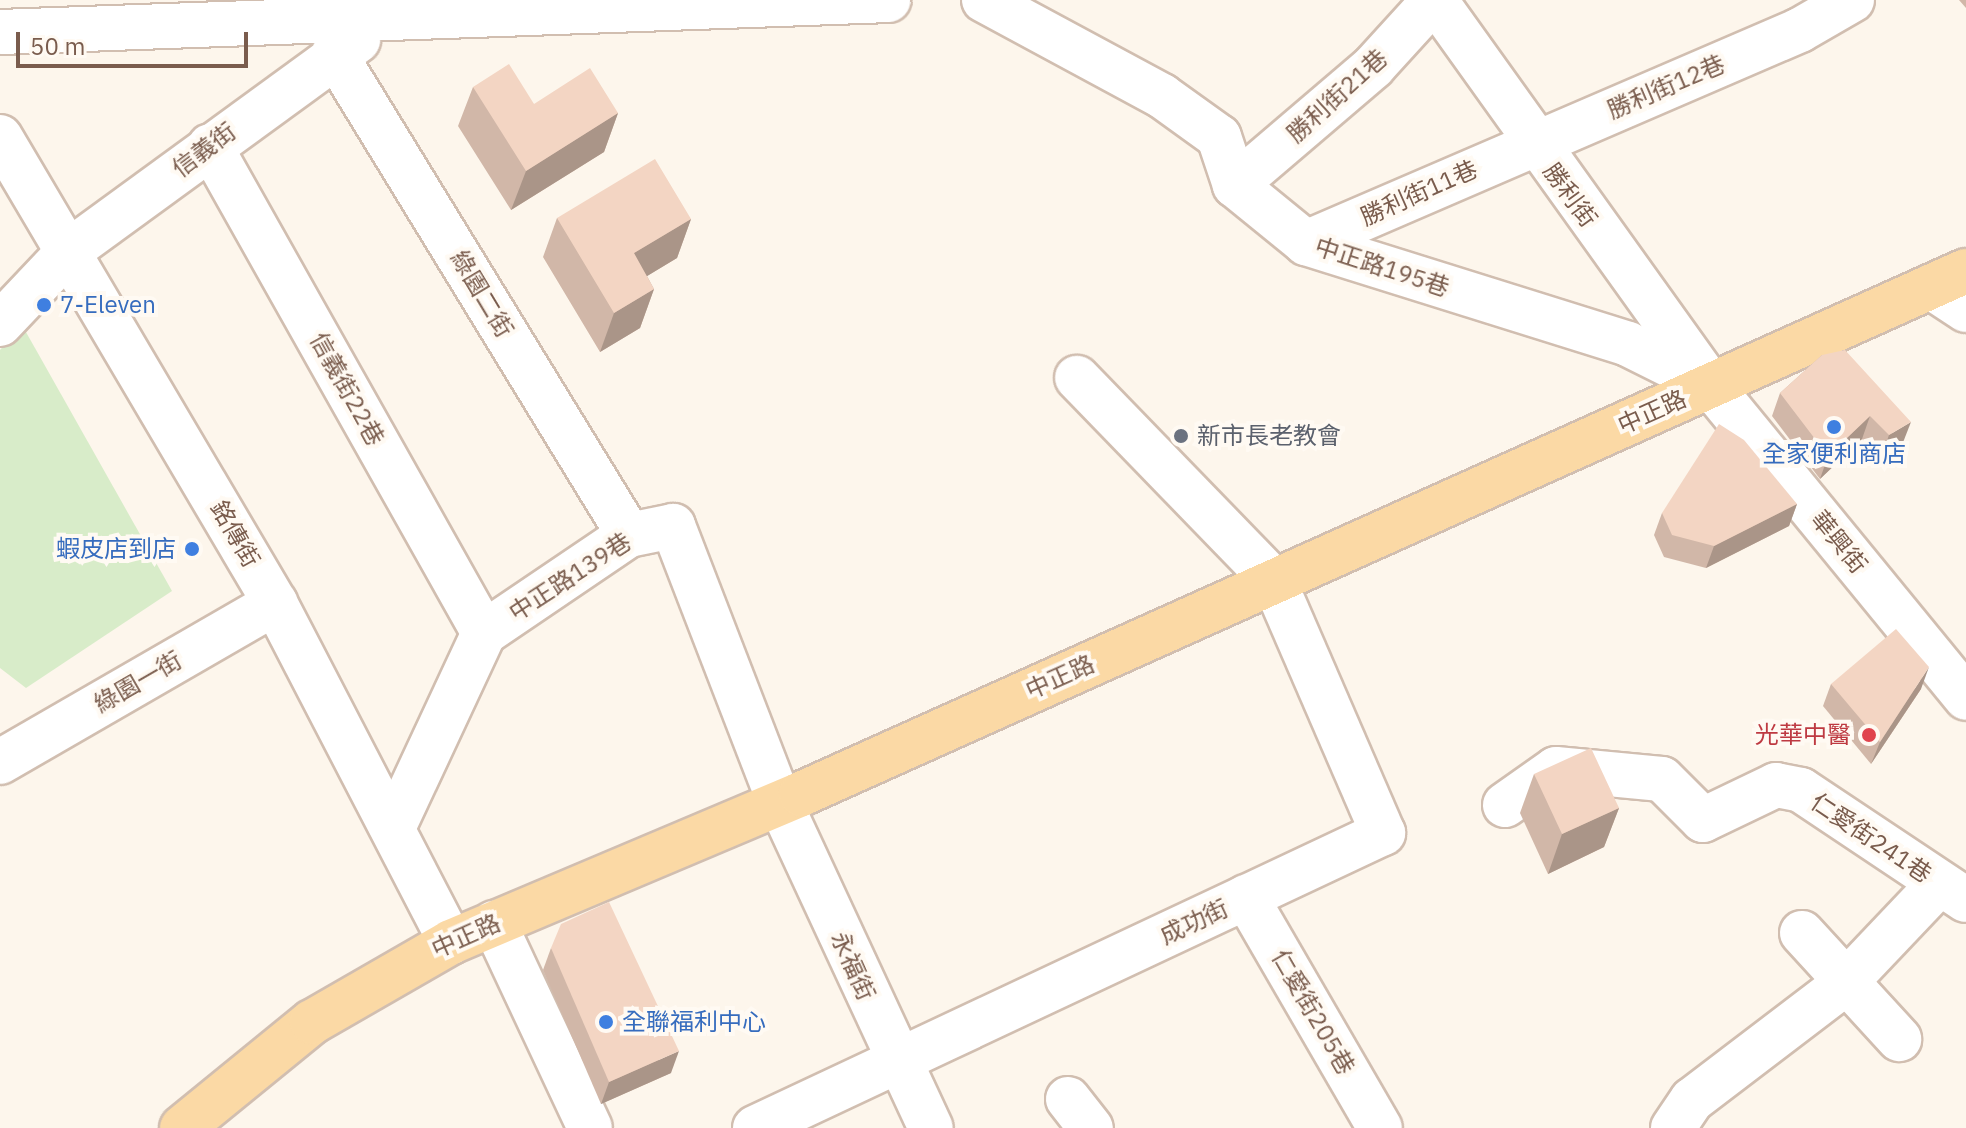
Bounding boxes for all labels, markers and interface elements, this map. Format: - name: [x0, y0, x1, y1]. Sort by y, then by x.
- scale bar: [20, 16, 252, 66]
- text: 50 m: [30, 30, 85, 62]
- street label: 勝利街21巷: [1281, 44, 1393, 148]
- street label: 勝利街12巷: [1603, 49, 1729, 125]
- street label: 信義街: [167, 117, 241, 183]
- street label: 勝利街11巷: [1356, 154, 1482, 232]
- street label: 勝利街: [1537, 157, 1603, 233]
- street label: 中正路195巷: [1311, 232, 1453, 302]
- street label: 綠園二街: [445, 245, 519, 343]
- place label: 7-Eleven: [60, 291, 156, 319]
- marker: 7-Eleven: [35, 296, 53, 314]
- street label: 信義街22巷: [304, 327, 390, 451]
- street label: 中正路: [1613, 384, 1691, 440]
- marker: 全家便利商店: [1825, 418, 1843, 436]
- place label: 新市長老教會: [1197, 422, 1341, 450]
- marker: 新市長老教會: [1172, 427, 1190, 445]
- place label: 全家便利商店: [1762, 440, 1906, 468]
- street label: 銘傳街: [205, 496, 265, 572]
- street label: 華興街: [1805, 505, 1873, 579]
- street label: 中正路139巷: [504, 527, 636, 627]
- place label: 蝦皮店到店: [56, 535, 176, 563]
- marker: 蝦皮店到店: [183, 540, 201, 558]
- street label: 綠園一街: [89, 646, 187, 718]
- street label: 中正路: [1021, 649, 1099, 705]
- place label: 光華中醫: [1755, 721, 1851, 749]
- marker: 光華中醫: [1858, 724, 1880, 746]
- street label: 仁愛街241巷: [1805, 787, 1937, 889]
- street label: 成功街: [1155, 894, 1233, 950]
- street label: 中正路: [427, 908, 505, 964]
- street label: 永福街: [825, 927, 881, 1005]
- street label: 仁愛街205巷: [1266, 945, 1360, 1079]
- place label: 全聯福利中心: [622, 1008, 766, 1036]
- marker: 全聯福利中心: [597, 1013, 615, 1031]

